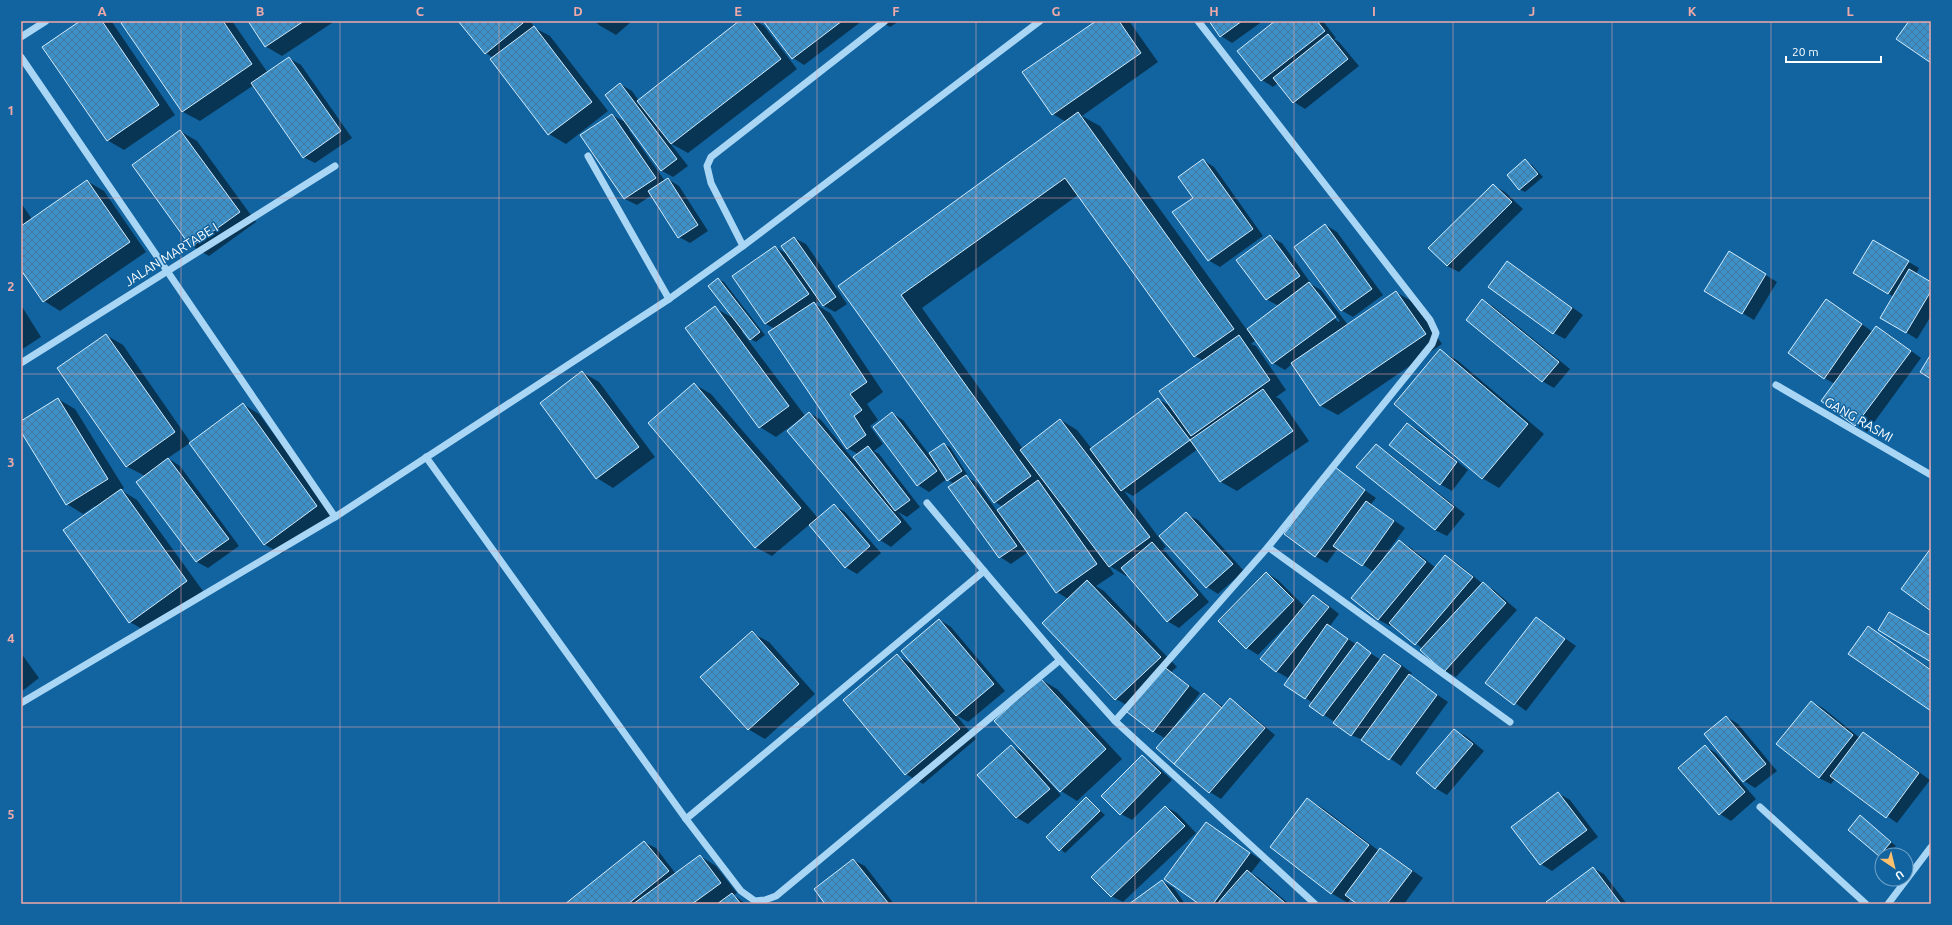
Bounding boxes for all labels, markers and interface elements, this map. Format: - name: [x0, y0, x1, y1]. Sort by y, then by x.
- text: A: [97, 4, 107, 18]
- text: B: [256, 4, 265, 18]
- text: C: [416, 4, 425, 18]
- text: D: [573, 4, 583, 18]
- text: E: [734, 4, 742, 18]
- text: F: [892, 4, 900, 18]
- text: G: [1052, 4, 1061, 18]
- text: H: [1209, 4, 1219, 18]
- text: I: [1372, 4, 1376, 18]
- text: J: [1529, 4, 1535, 18]
- text: K: [1688, 4, 1697, 18]
- text: L: [1846, 4, 1854, 18]
- scale bar: [1786, 38, 1881, 64]
- text: 20 m: [1792, 45, 1819, 58]
- text: 1: [7, 103, 15, 117]
- street label: JALAN MARTABE I: [122, 220, 220, 288]
- text: 2: [7, 279, 15, 293]
- street label: GANG RASMI: [1822, 394, 1896, 444]
- text: 3: [7, 455, 15, 469]
- text: 4: [7, 631, 15, 645]
- text: 5: [7, 807, 15, 821]
- north arrow: [1874, 847, 1914, 887]
- text: U: [1893, 868, 1906, 882]

